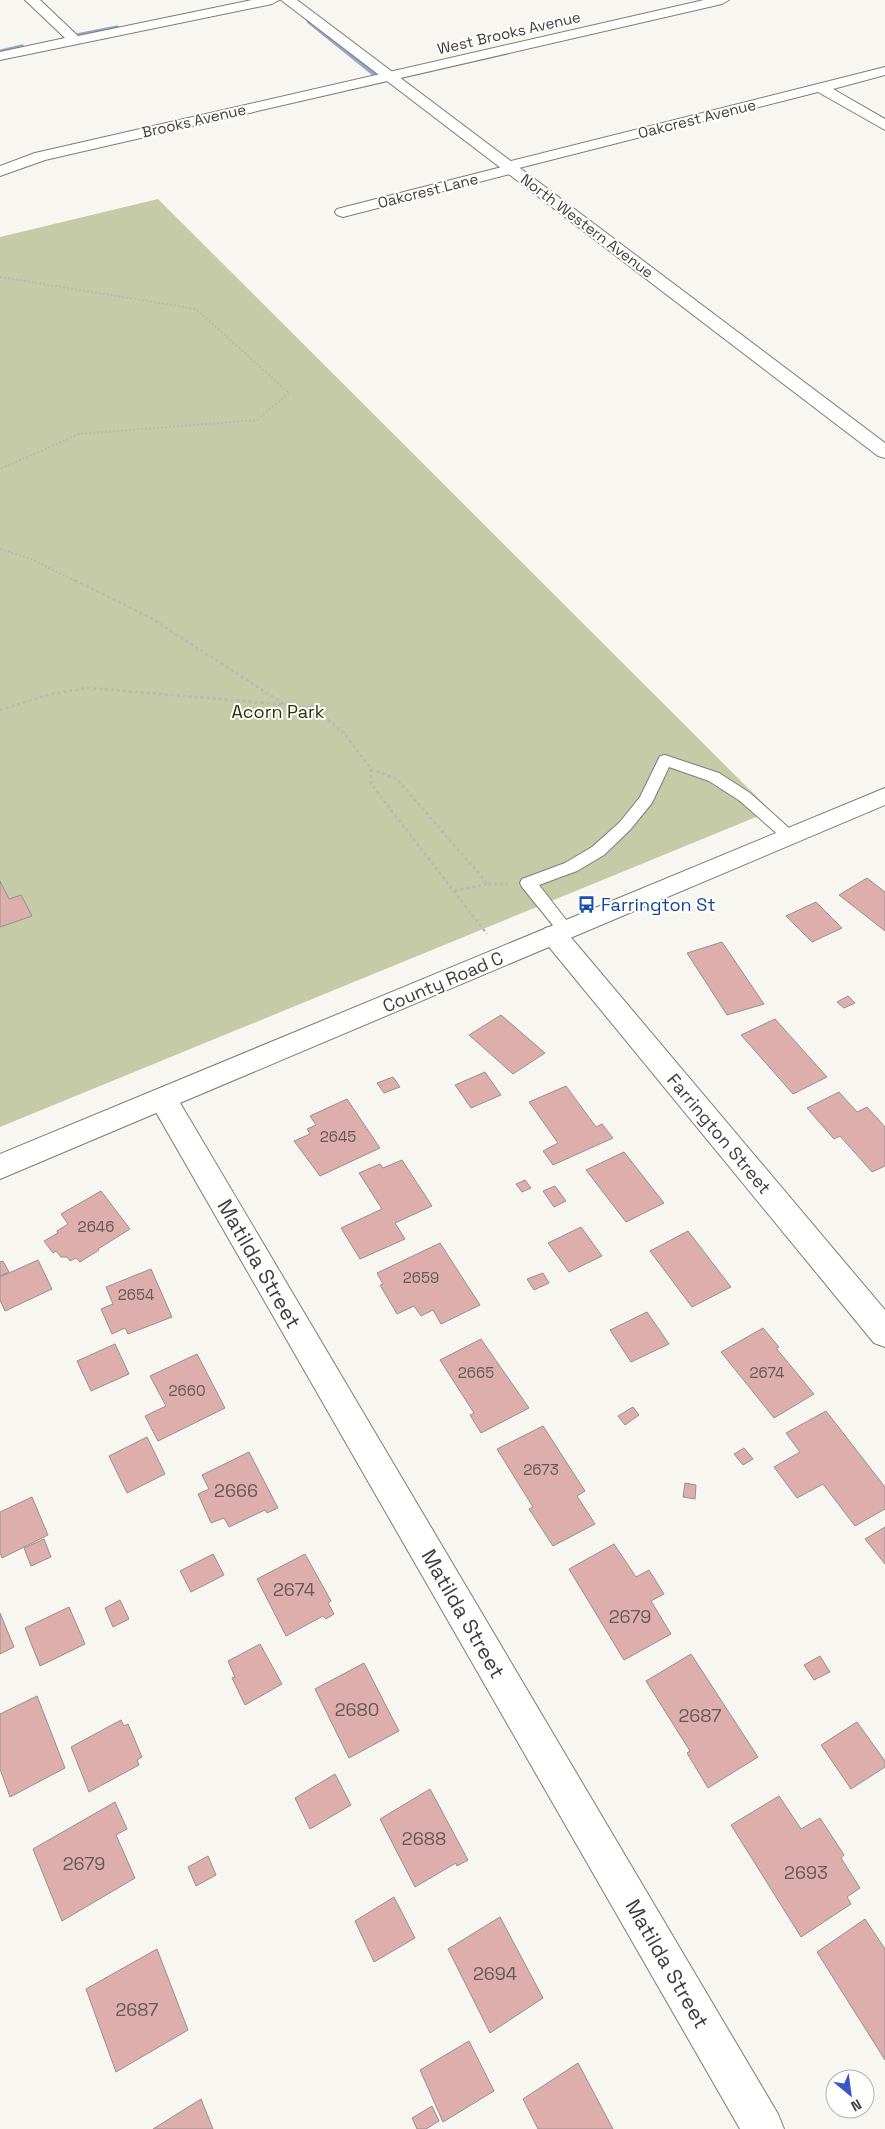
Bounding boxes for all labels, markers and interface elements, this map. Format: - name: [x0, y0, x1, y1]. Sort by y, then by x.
- street label: West Brooks Avenue: [435, 7, 583, 58]
- street label: Oakcrest Avenue: [636, 95, 758, 142]
- street label: Brooks Avenue: [140, 99, 248, 142]
- street label: Oakcrest Lane: [376, 169, 480, 212]
- street label: North Western Avenue: [517, 169, 658, 282]
- park label: Acorn Park: [231, 700, 325, 723]
- place label: Farrington St: [601, 893, 716, 916]
- bus stop icon: Farrington St: [577, 895, 597, 915]
- street label: County Road C: [379, 946, 507, 1017]
- street label: Farrington Street: [662, 1069, 776, 1199]
- house number: 2645: [320, 1127, 356, 1146]
- street label: Matilda Street: [212, 1194, 307, 1333]
- house number: 2646: [78, 1217, 114, 1236]
- house number: 2659: [403, 1268, 439, 1287]
- house number: 2654: [118, 1285, 154, 1304]
- house number: 2665: [458, 1363, 494, 1382]
- house number: 2674: [750, 1363, 784, 1382]
- house number: 2660: [168, 1381, 206, 1400]
- house number: 2673: [523, 1460, 559, 1479]
- house number: 2666: [214, 1479, 258, 1502]
- street label: Matilda Street: [416, 1544, 511, 1683]
- house number: 2674: [273, 1578, 315, 1601]
- house number: 2679: [609, 1605, 651, 1628]
- house number: 2680: [335, 1698, 379, 1721]
- house number: 2687: [678, 1704, 722, 1727]
- house number: 2688: [402, 1827, 446, 1850]
- house number: 2679: [63, 1852, 105, 1875]
- house number: 2693: [784, 1861, 828, 1884]
- street label: Matilda Street: [620, 1894, 715, 2033]
- house number: 2694: [473, 1962, 517, 1985]
- house number: 2687: [115, 1998, 159, 2021]
- north arrow: [825, 2069, 875, 2119]
- text: N: [848, 2095, 865, 2116]

